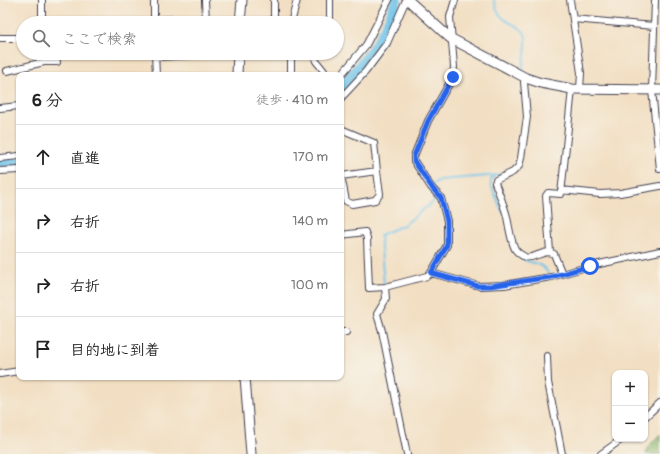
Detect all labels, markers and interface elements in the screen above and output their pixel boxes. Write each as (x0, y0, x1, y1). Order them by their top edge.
search box (16, 16, 344, 60)
icon: search (30, 27, 52, 49)
text: ここで検索 (62, 30, 137, 49)
route end (444, 68, 462, 86)
text: 6 分 (32, 90, 63, 111)
text: 徒歩 · 410 m (256, 92, 328, 108)
icon: ahead (32, 146, 54, 168)
text: 直進 (70, 149, 100, 168)
text: 170 m (293, 149, 328, 165)
icon: right (32, 210, 54, 232)
text: 右折 (70, 213, 100, 232)
text: 140 m (292, 213, 328, 229)
route start (581, 257, 599, 275)
icon: right (32, 274, 54, 296)
text: 右折 (70, 277, 100, 296)
text: 100 m (291, 277, 328, 293)
icon: arrive (32, 338, 54, 360)
text: 目的地に到着 (70, 341, 160, 360)
map controls (612, 370, 648, 442)
button: + (612, 370, 648, 406)
button: − (612, 406, 648, 442)

